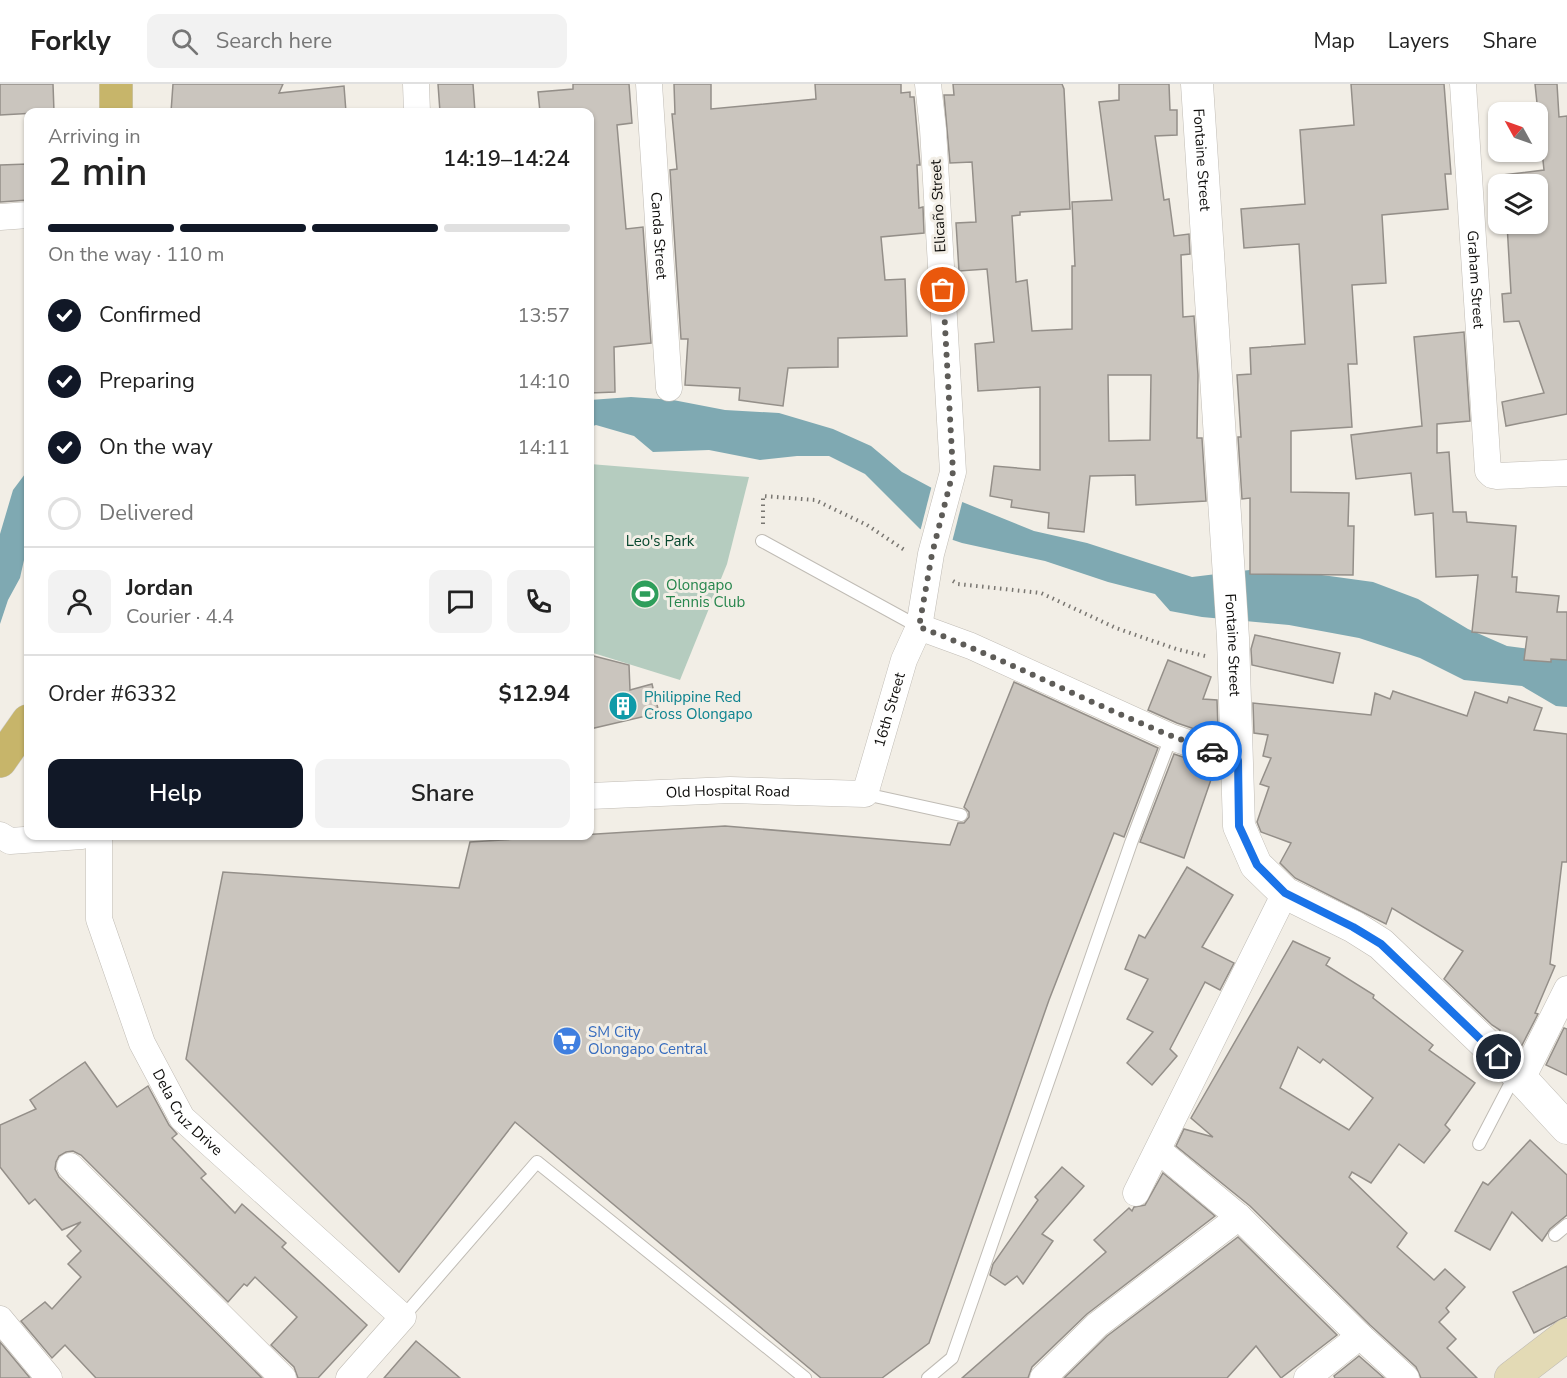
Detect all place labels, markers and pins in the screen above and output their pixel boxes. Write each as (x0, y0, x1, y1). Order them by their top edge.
pin (917, 264, 968, 315)
place label: Olongapo Tennis Club (666, 575, 745, 612)
sports icon: Olongapo Tennis Club (629, 578, 661, 610)
place label: Philippine Red Cross Olongapo (644, 687, 753, 724)
building icon: Philippine Red Cross Olongapo (607, 690, 639, 722)
place label: SM City Olongapo Central (588, 1022, 708, 1059)
supermarket icon: SM City Olongapo Central (551, 1025, 583, 1057)
pin (1473, 1031, 1524, 1082)

